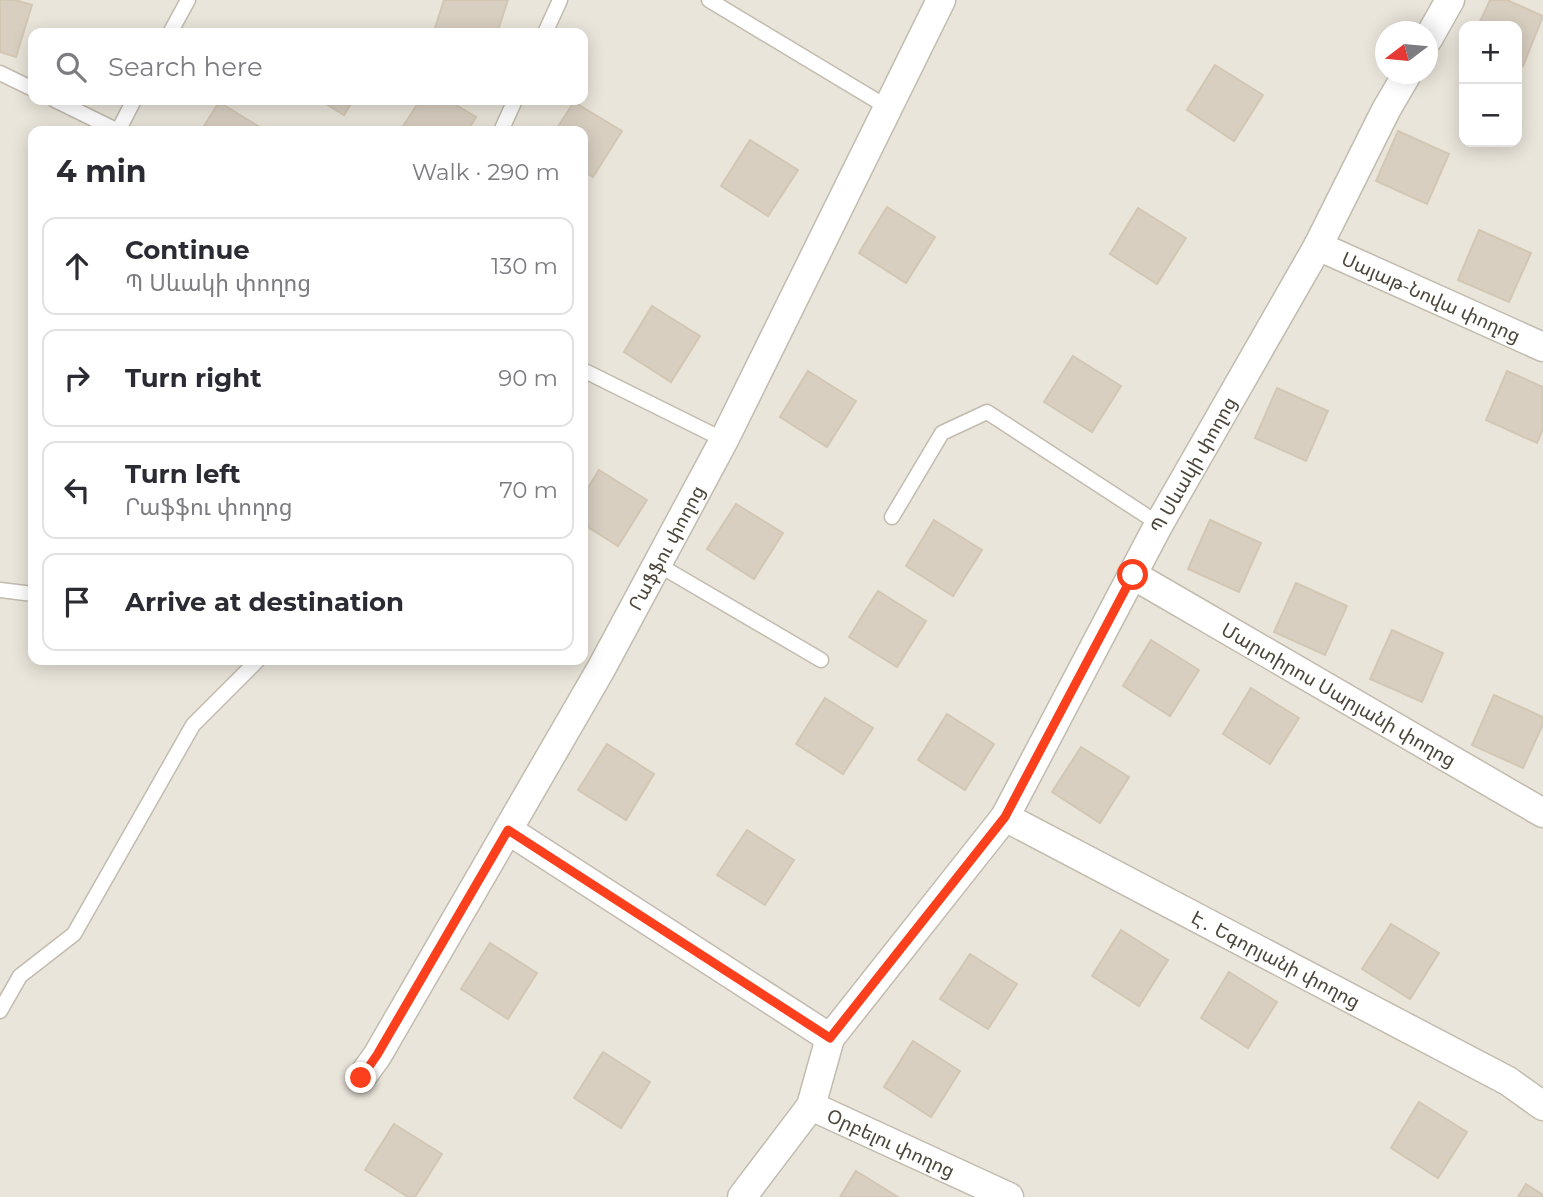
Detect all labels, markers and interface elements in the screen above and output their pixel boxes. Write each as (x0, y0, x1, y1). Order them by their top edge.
north arrow (1375, 21, 1438, 84)
map controls (1459, 21, 1522, 147)
button: + (1459, 21, 1522, 84)
search box (28, 28, 588, 105)
icon: search (52, 48, 90, 86)
text: Search here (108, 51, 263, 83)
button: − (1459, 84, 1522, 147)
text: 4 min (56, 153, 146, 190)
text: Walk · 290 m (412, 158, 560, 186)
text: Continue (125, 234, 250, 266)
icon: ahead (58, 247, 96, 285)
street label: Սայաթ-Նովա փողոց (1338, 247, 1524, 347)
text: 130 m (491, 252, 558, 280)
text: Պ Սևակի փողոց (125, 269, 311, 297)
icon: right (58, 359, 96, 397)
text: Turn right (125, 362, 261, 394)
text: 90 m (498, 364, 558, 392)
street label: Պ Սևակի փողոց (1145, 393, 1241, 537)
text: Turn left (125, 458, 241, 490)
icon: left (58, 471, 96, 509)
text: 70 m (499, 476, 558, 504)
street label: Րաֆֆու փողոց (624, 482, 709, 614)
text: Րաֆֆու փողոց (125, 493, 293, 521)
route start (1117, 559, 1148, 590)
icon: arrive (58, 583, 96, 621)
text: Arrive at destination (125, 586, 404, 618)
street label: Մարտիրոս Սարյանի փողոց (1217, 618, 1460, 772)
street label: Է․ Եգորյանի փողոց (1187, 906, 1364, 1013)
route end (345, 1062, 376, 1093)
street label: Օրբելու փողոց (823, 1104, 958, 1183)

